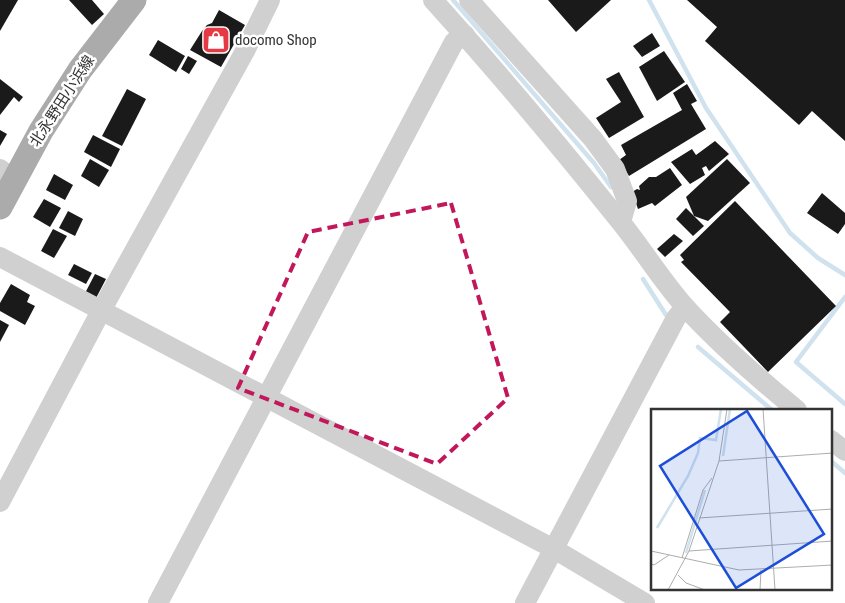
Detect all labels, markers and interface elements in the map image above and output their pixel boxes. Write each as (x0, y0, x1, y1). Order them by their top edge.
shop icon: docomo Shop (201, 25, 231, 55)
place label: docomo Shop (235, 31, 317, 49)
street label: 北永野田小浜線 (26, 52, 98, 150)
inset map (651, 409, 832, 590)

